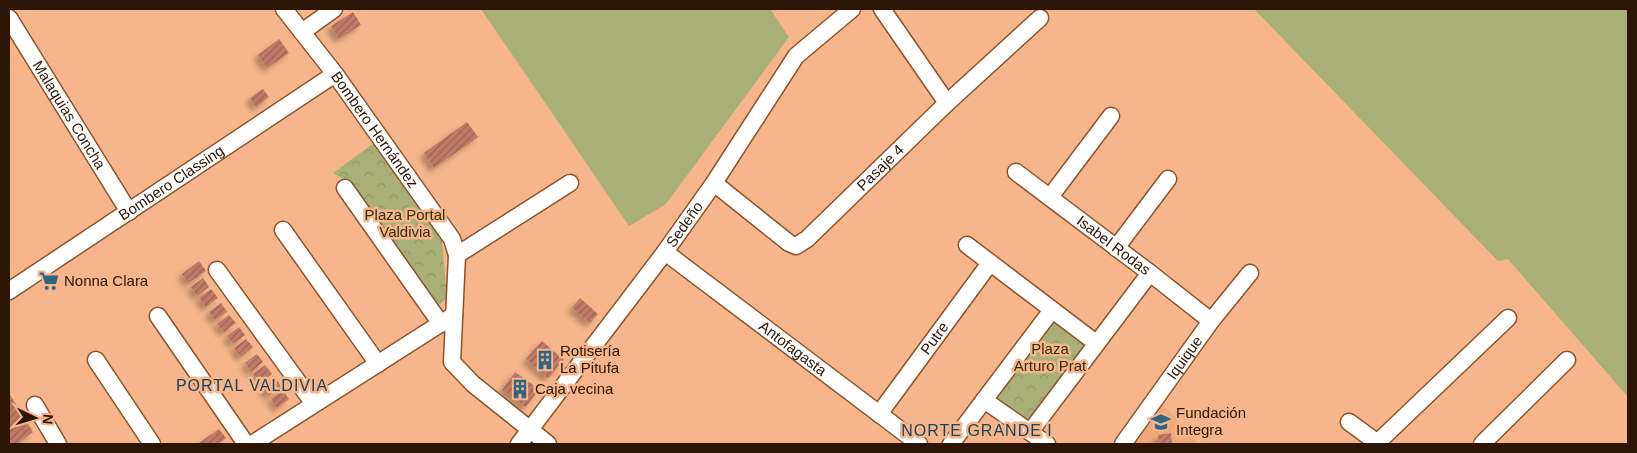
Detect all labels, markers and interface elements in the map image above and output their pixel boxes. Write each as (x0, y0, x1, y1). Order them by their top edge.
street label: Malaquias Concha (29, 57, 110, 173)
street label: Bombero Hernández (328, 68, 422, 191)
street label: Bombero Classing (115, 141, 227, 224)
street label: Pasaje 4 (853, 141, 907, 194)
street label: Sedeño (662, 198, 706, 250)
park label: Plaza Portal Valdivia (365, 206, 445, 240)
street label: Isabel Rodas (1074, 212, 1154, 278)
supermarket icon: Nonna Clara (38, 270, 60, 292)
place label: Nonna Clara (64, 272, 149, 289)
street label: Antofagasta (756, 317, 831, 379)
street label: Putre (917, 318, 952, 357)
street label: Iquique (1163, 333, 1206, 382)
park label: Plaza Arturo Prat (1014, 340, 1087, 374)
place label: Rotisería La Pitufa (560, 342, 621, 376)
building icon: Rotisería La Pitufa (534, 349, 556, 371)
district label: PORTAL VALDIVIA (176, 377, 328, 394)
building icon: Caja vecina (509, 378, 531, 400)
place label: Caja vecina (535, 380, 614, 397)
north arrow (10, 393, 60, 443)
place label: Fundación Integra (1176, 404, 1246, 438)
school or university icon: Fundación Integra (1150, 411, 1172, 433)
text: N (40, 413, 56, 425)
district label: NORTE GRANDE I (901, 422, 1053, 439)

